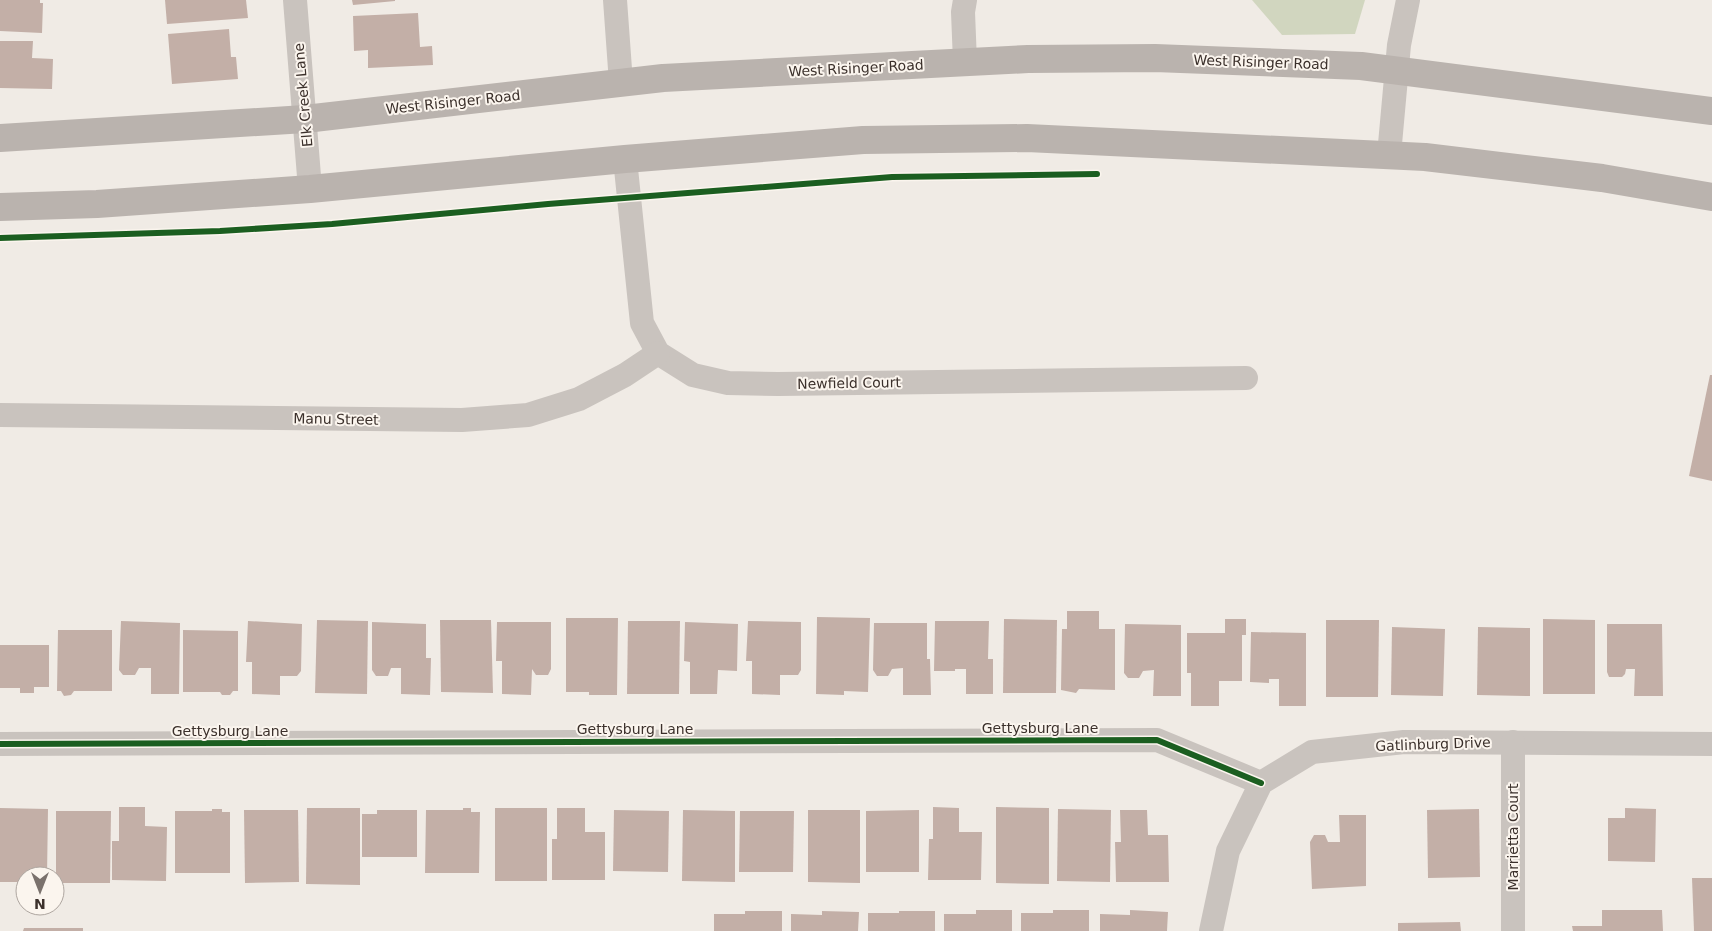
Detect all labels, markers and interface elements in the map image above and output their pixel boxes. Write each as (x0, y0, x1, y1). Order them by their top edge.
street label: Elk Creek Lane (290, 42, 316, 148)
street label: West Risinger Road (1193, 52, 1329, 72)
street label: West Risinger Road (788, 56, 924, 80)
street label: West Risinger Road (385, 87, 521, 117)
street label: Newfield Court (797, 374, 901, 392)
street label: Manu Street (293, 410, 379, 428)
street label: Gettysburg Lane (982, 720, 1098, 736)
street label: Gettysburg Lane (577, 721, 693, 737)
street label: Gettysburg Lane (172, 723, 288, 739)
street label: Gatlinburg Drive (1375, 734, 1491, 754)
street label: Marrietta Court (1505, 783, 1521, 890)
north arrow (15, 866, 65, 916)
text: N (34, 896, 46, 912)

